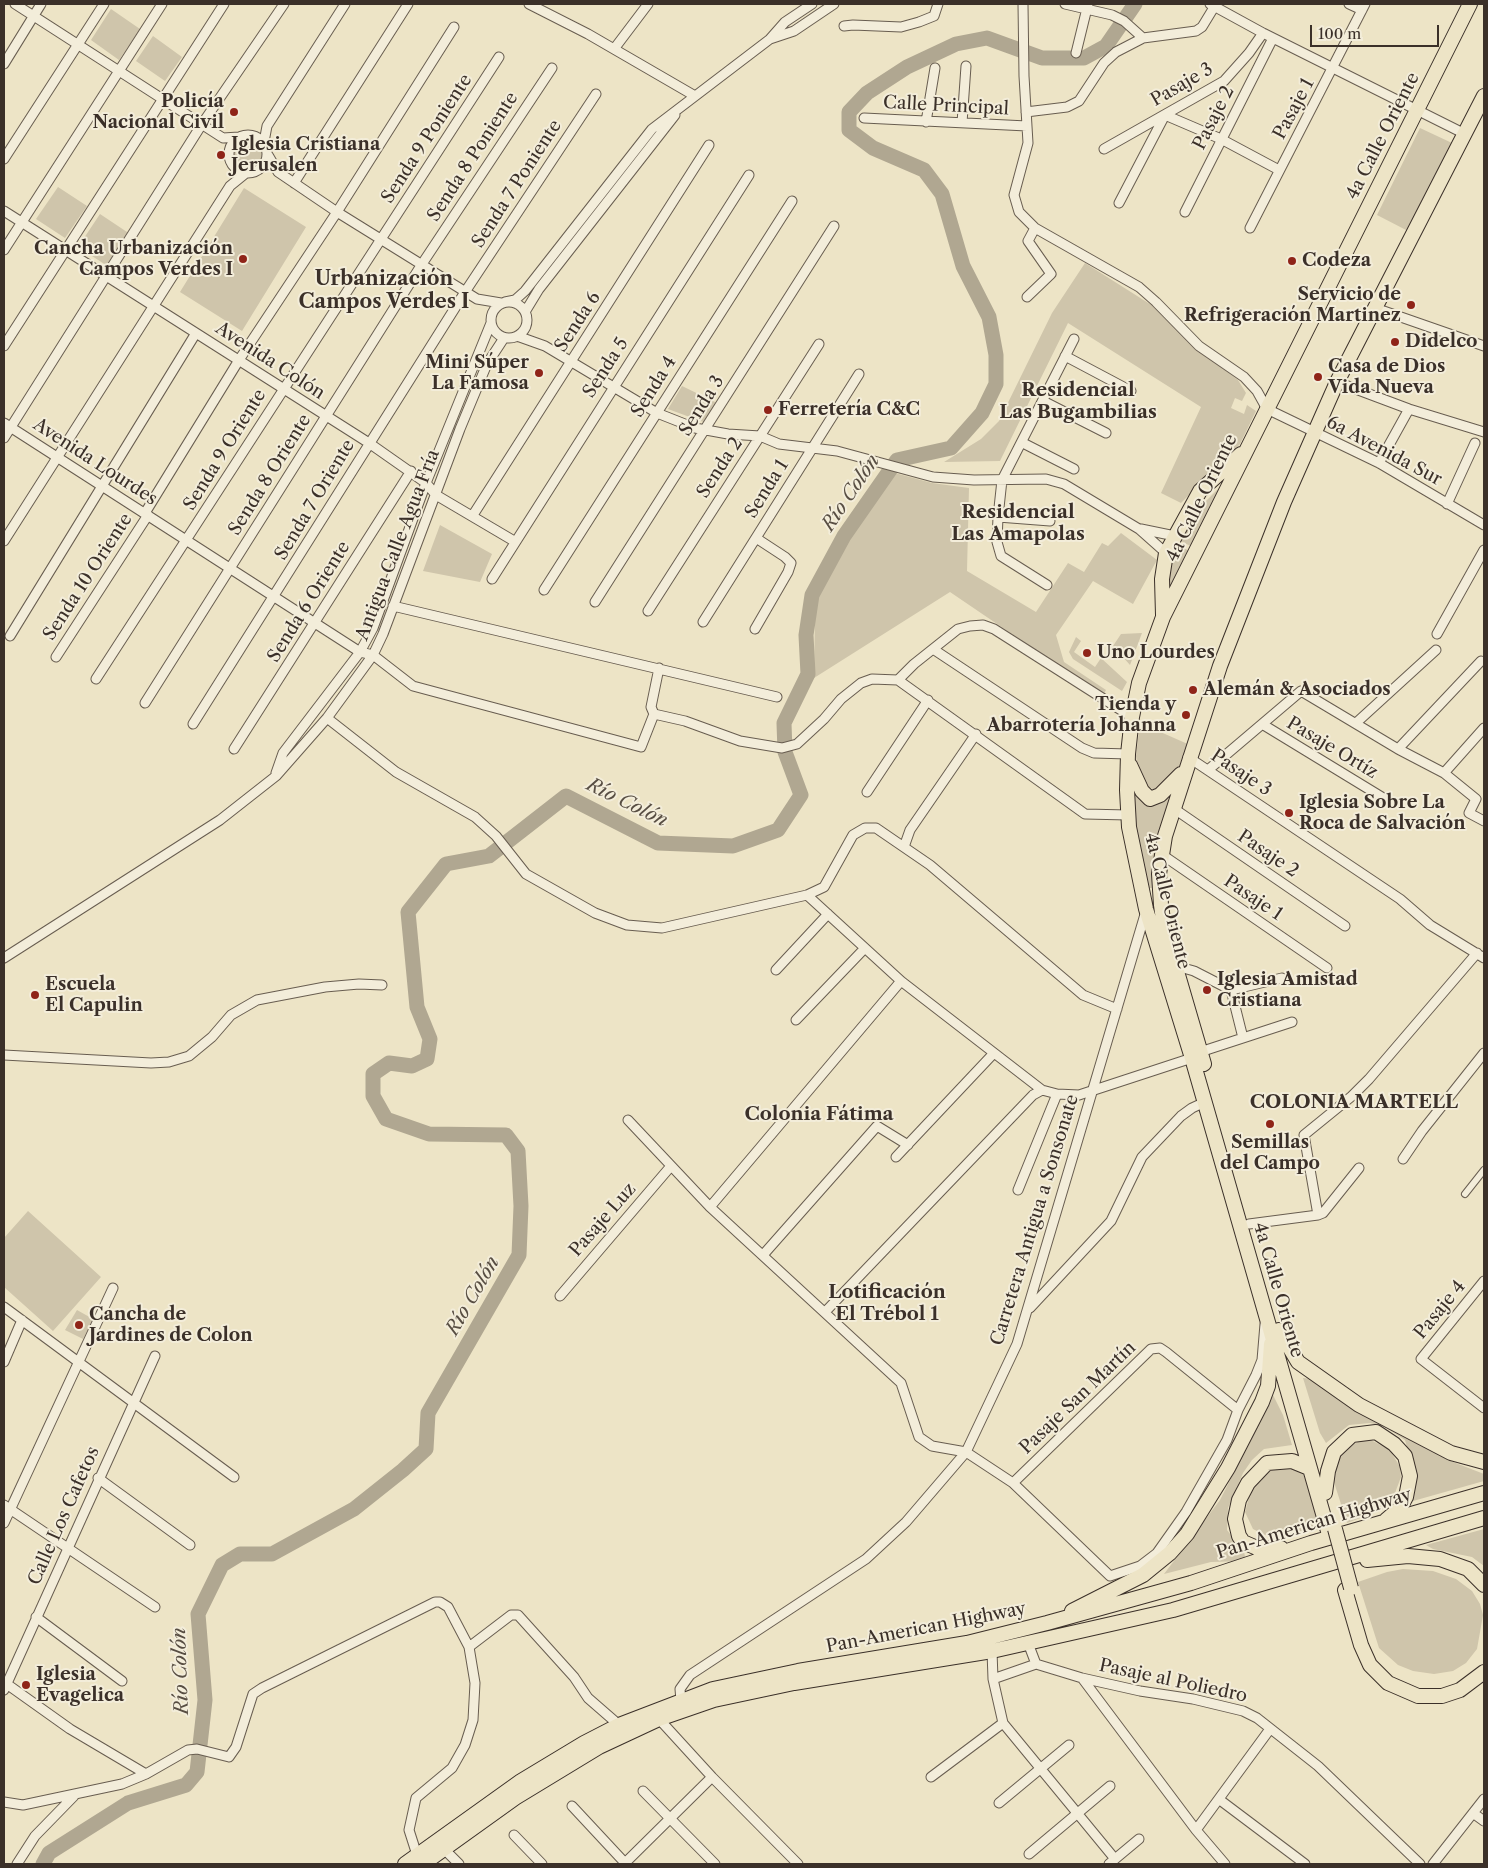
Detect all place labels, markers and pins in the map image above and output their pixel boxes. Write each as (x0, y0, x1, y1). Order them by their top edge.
place label: Policía Nacional Civil (92, 91, 224, 134)
marker: Policía Nacional Civil (228, 106, 240, 118)
place label: Iglesia Cristiana Jerusalen (231, 134, 380, 176)
marker: Iglesia Cristiana Jerusalen (215, 149, 227, 161)
place label: Cancha Urbanización Campos Verdes I (34, 238, 233, 280)
place label: Codeza (1302, 250, 1371, 272)
marker: Cancha Urbanización Campos Verdes I (237, 253, 249, 265)
marker: Codeza (1286, 255, 1298, 267)
place label: Servicio de Refrigeración Martinez (1184, 284, 1401, 326)
marker: Servicio de Refrigeración Martinez (1405, 299, 1417, 311)
place label: Didelco (1405, 331, 1478, 353)
marker: Didelco (1389, 336, 1401, 348)
place label: Mini Súper La Famosa (425, 352, 529, 394)
place label: Casa de Dios Vida Nueva (1328, 356, 1445, 398)
marker: Mini Súper La Famosa (533, 367, 545, 379)
marker: Casa de Dios Vida Nueva (1312, 371, 1324, 383)
place label: Ferretería C&C (778, 399, 920, 421)
marker: Ferretería C&C (762, 404, 774, 416)
place label: Uno Lourdes (1097, 642, 1215, 664)
marker: Uno Lourdes (1081, 647, 1093, 659)
place label: Alemán & Asociados (1203, 679, 1391, 701)
marker: Alemán & Asociados (1187, 684, 1199, 696)
place label: Tienda y Abarrotería Johanna (987, 694, 1176, 736)
marker: Tienda y Abarrotería Johanna (1180, 709, 1192, 721)
place label: Iglesia Sobre La Roca de Salvación (1299, 792, 1466, 834)
marker: Iglesia Sobre La Roca de Salvación (1283, 807, 1295, 819)
place label: Iglesia Amistad Cristiana (1217, 969, 1358, 1012)
place label: Escuela El Capulin (45, 974, 143, 1016)
marker: Iglesia Amistad Cristiana (1201, 984, 1213, 996)
marker: Escuela El Capulin (29, 989, 41, 1001)
marker: Semillas del Campo (1264, 1118, 1276, 1130)
place label: Semillas del Campo (1220, 1132, 1320, 1174)
place label: Cancha de Jardines de Colon (89, 1304, 253, 1346)
marker: Cancha de Jardines de Colon (73, 1319, 85, 1331)
place label: Iglesia Evagelica (36, 1664, 124, 1706)
marker: Iglesia Evagelica (20, 1679, 32, 1691)

